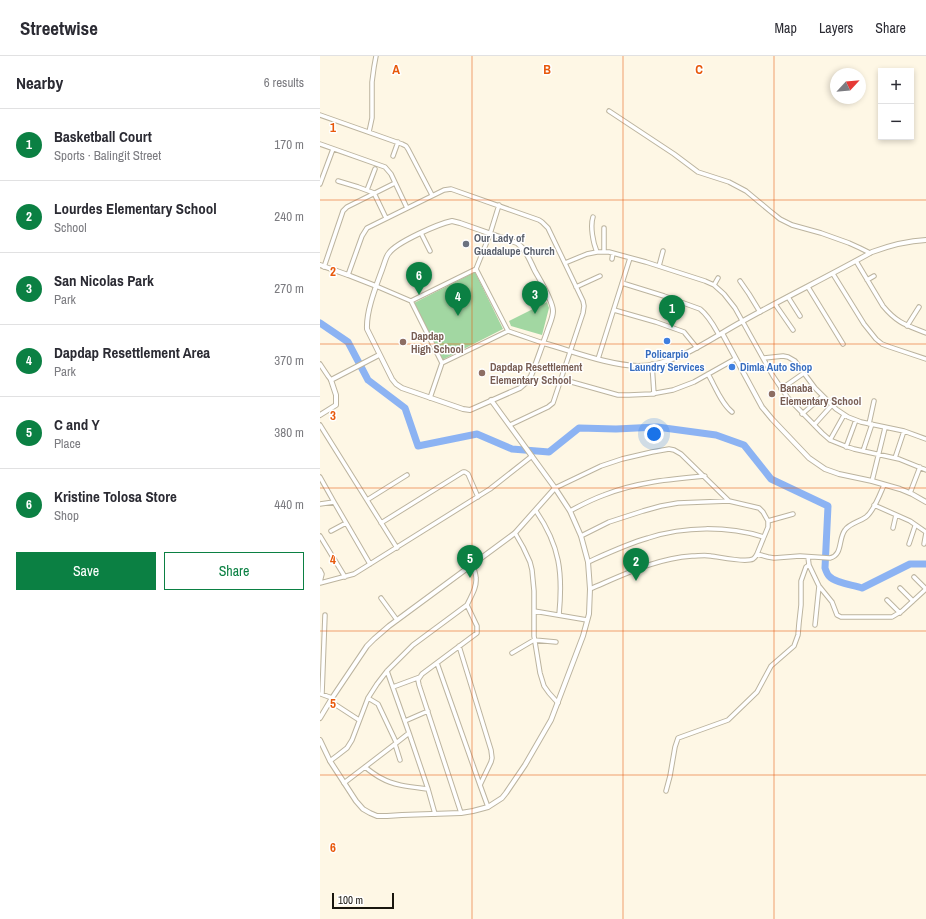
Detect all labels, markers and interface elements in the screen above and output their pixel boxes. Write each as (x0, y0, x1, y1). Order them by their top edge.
text: Streetwise (20, 15, 98, 41)
text: Map (775, 19, 797, 37)
text: Layers (819, 19, 853, 37)
text: Share (875, 19, 906, 37)
text: A (392, 61, 400, 78)
text: B (543, 61, 551, 78)
text: C (695, 61, 703, 78)
north arrow (830, 68, 866, 104)
map controls (878, 68, 914, 140)
button: + (878, 68, 914, 104)
text: Nearby (16, 71, 63, 94)
text: 6 results (264, 74, 304, 91)
button: − (878, 104, 914, 140)
text: 1 (330, 119, 336, 136)
text: Basketball Court (54, 126, 152, 147)
text: 1 (26, 136, 32, 153)
text: 170 m (274, 136, 304, 153)
text: Sports · Balingit Street (54, 147, 161, 164)
text: Lourdes Elementary School (54, 198, 217, 219)
text: 2 (26, 208, 32, 225)
text: 240 m (274, 208, 304, 225)
text: School (54, 219, 87, 236)
place label: Our Lady of Guadalupe Church (474, 231, 555, 258)
marker: Our Lady of Guadalupe Church (461, 239, 471, 249)
pin: 6 (406, 262, 432, 295)
text: 2 (330, 263, 336, 280)
text: San Nicolas Park (54, 270, 154, 291)
text: 3 (26, 280, 32, 297)
text: 270 m (274, 280, 304, 297)
pin: 3 (522, 281, 548, 314)
pin: 4 (445, 283, 471, 316)
text: Park (54, 291, 76, 308)
pin: 1 (659, 295, 685, 328)
place label: Dapdap High School (411, 329, 464, 356)
marker: Policarpio Laundry Services (662, 336, 672, 346)
marker: Dapdap High School (398, 337, 408, 347)
text: Dapdap Resettlement Area (54, 342, 210, 363)
place label: Policarpio Laundry Services (629, 347, 705, 374)
text: 4 (26, 352, 32, 369)
text: 370 m (274, 352, 304, 369)
place label: Dapdap Resettlement Elementary School (490, 360, 582, 387)
place label: Dimla Auto Shop (740, 360, 813, 374)
marker: Dimla Auto Shop (727, 362, 737, 372)
text: Park (54, 363, 76, 380)
marker: Dapdap Resettlement Elementary School (477, 368, 487, 378)
place label: Banaba Elementary School (780, 381, 861, 408)
marker: Banaba Elementary School (767, 389, 777, 399)
text: 3 (330, 407, 336, 424)
text: C and Y (54, 414, 100, 435)
text: 5 (26, 424, 32, 441)
text: 380 m (274, 424, 304, 441)
your location (644, 424, 664, 444)
text: Place (54, 435, 81, 452)
text: Kristine Tolosa Store (54, 486, 177, 507)
text: 6 (26, 496, 32, 513)
text: 440 m (274, 496, 304, 513)
text: Shop (54, 507, 79, 524)
pin: 5 (457, 545, 483, 578)
pin: 2 (623, 548, 649, 581)
text: 4 (330, 551, 336, 568)
button: Save (16, 552, 156, 590)
button: Share (164, 552, 304, 590)
text: 5 (330, 695, 336, 712)
text: 6 (330, 839, 336, 856)
scale bar (332, 891, 394, 910)
text: 100 m (338, 893, 363, 907)

